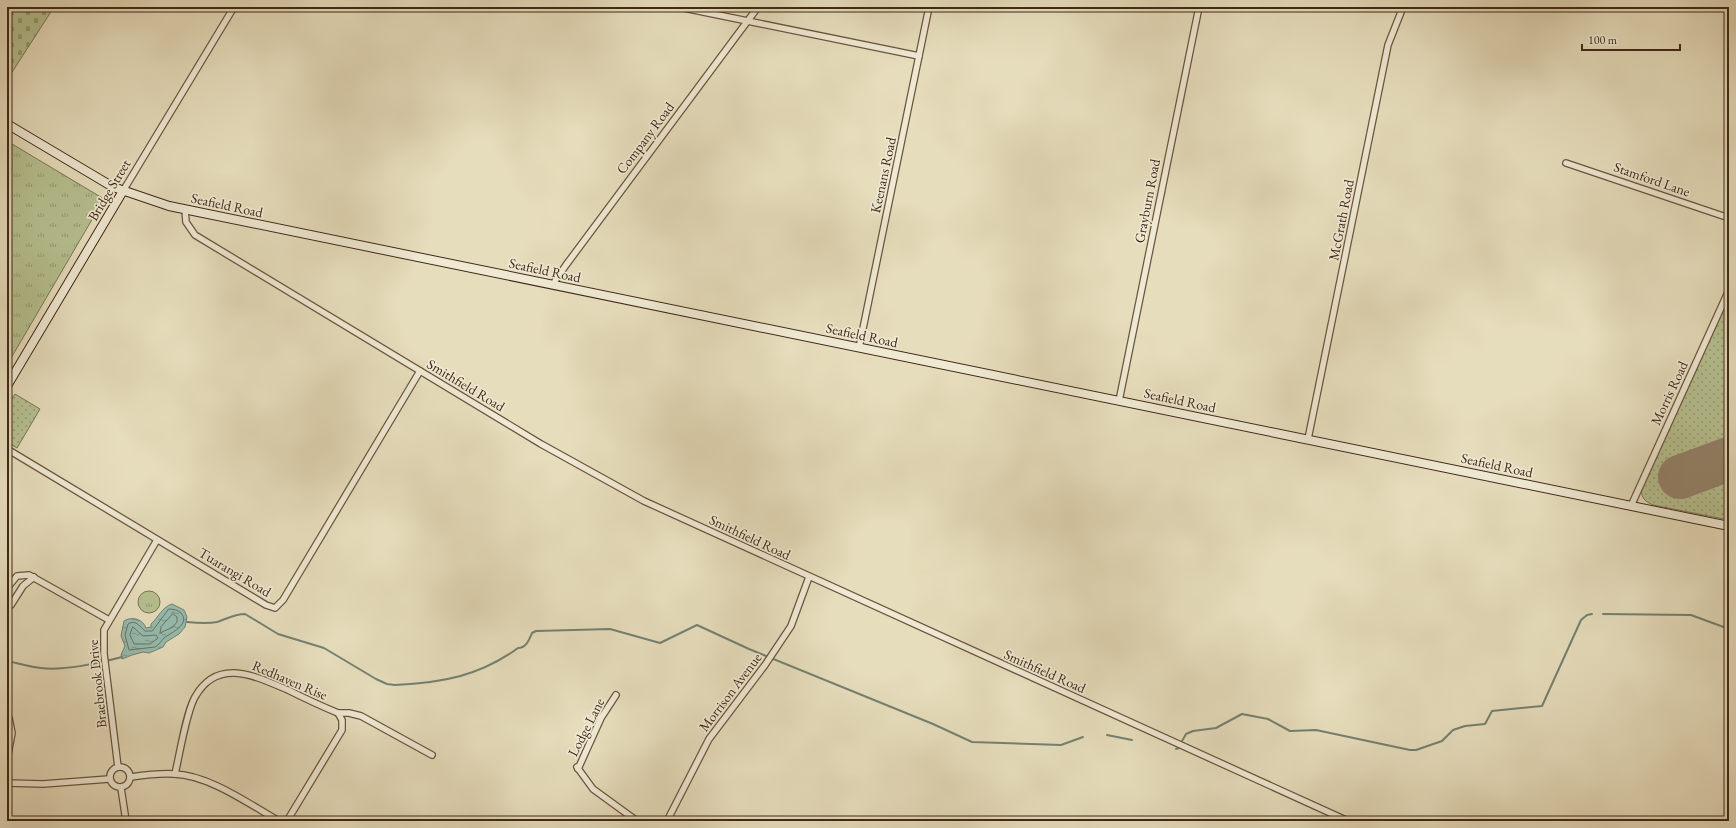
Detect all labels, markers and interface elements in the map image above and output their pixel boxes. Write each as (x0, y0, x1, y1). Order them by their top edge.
scale bar (1582, 26, 1680, 52)
text: 100 m (1588, 32, 1618, 48)
street label: Company Road (612, 98, 678, 178)
street label: Keenans Road (866, 134, 900, 215)
street label: Bridge Street (84, 155, 135, 224)
street label: Grayburn Road (1130, 157, 1164, 245)
street label: Stamford Lane (1611, 158, 1693, 201)
street label: McGrath Road (1324, 177, 1358, 262)
street label: Seafield Road (190, 189, 265, 222)
street label: Seafield Road (508, 254, 583, 287)
street label: Seafield Road (825, 319, 900, 352)
street label: Smithfield Road (424, 355, 509, 416)
street label: Morris Road (1646, 357, 1692, 428)
street label: Seafield Road (1143, 384, 1218, 417)
street label: Seafield Road (1460, 449, 1535, 482)
street label: Smithfield Road (706, 510, 794, 564)
street label: Tuarangi Road (195, 543, 275, 601)
street label: Braebrook Drive (83, 638, 111, 729)
street label: Smithfield Road (1001, 645, 1090, 697)
street label: Morrison Avenue (695, 649, 766, 735)
street label: Redhaven Rise (250, 656, 331, 704)
street label: Lodge Lane (564, 694, 609, 759)

